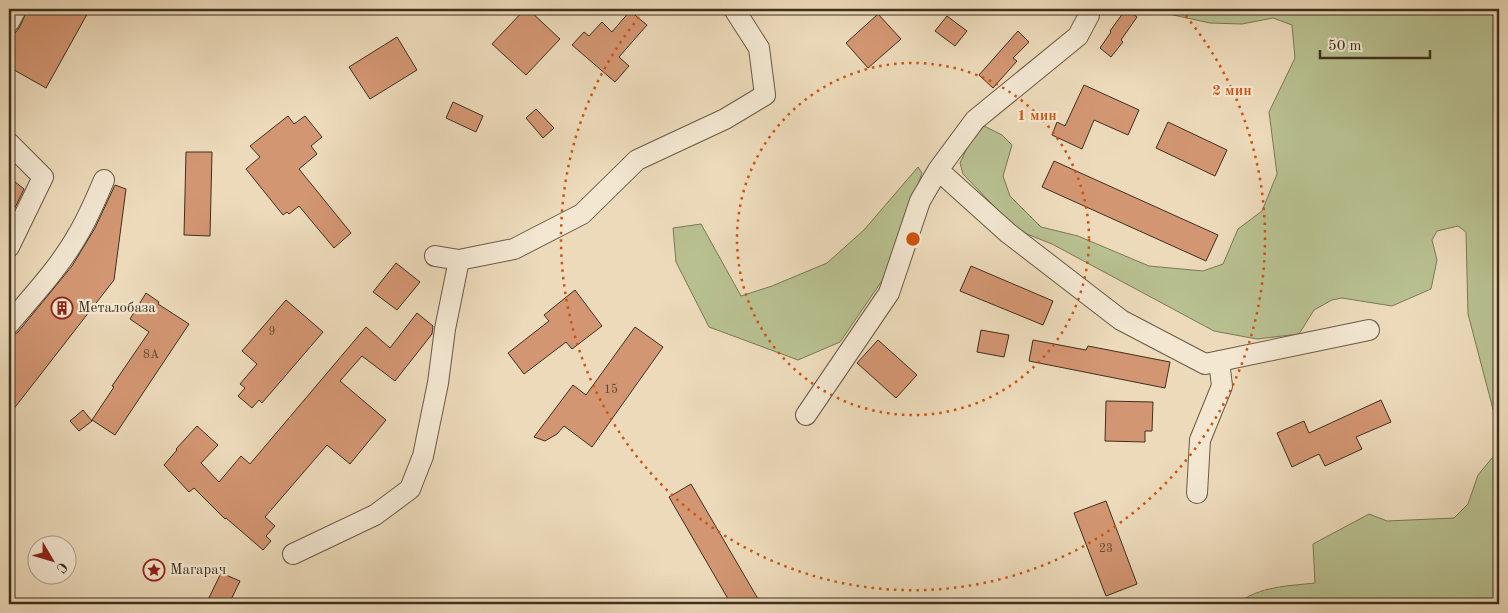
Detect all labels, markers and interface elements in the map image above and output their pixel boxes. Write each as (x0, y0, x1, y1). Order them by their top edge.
scale bar (1320, 28, 1430, 60)
text: 50 m (1328, 39, 1362, 54)
text: 2 мин (1212, 84, 1252, 99)
text: 1 мин (1017, 109, 1057, 124)
centre of rings (904, 230, 922, 248)
building icon: Металобаза (50, 296, 74, 320)
place label: Металобаза (78, 301, 156, 316)
house number: 9 (269, 326, 275, 338)
house number: 8А (143, 349, 159, 361)
house number: 15 (604, 383, 618, 396)
north arrow (28, 536, 78, 586)
house number: 23 (1099, 543, 1113, 555)
place icon: Магарач (142, 558, 166, 582)
text: С (53, 559, 70, 575)
place label: Магарач (170, 563, 226, 578)

